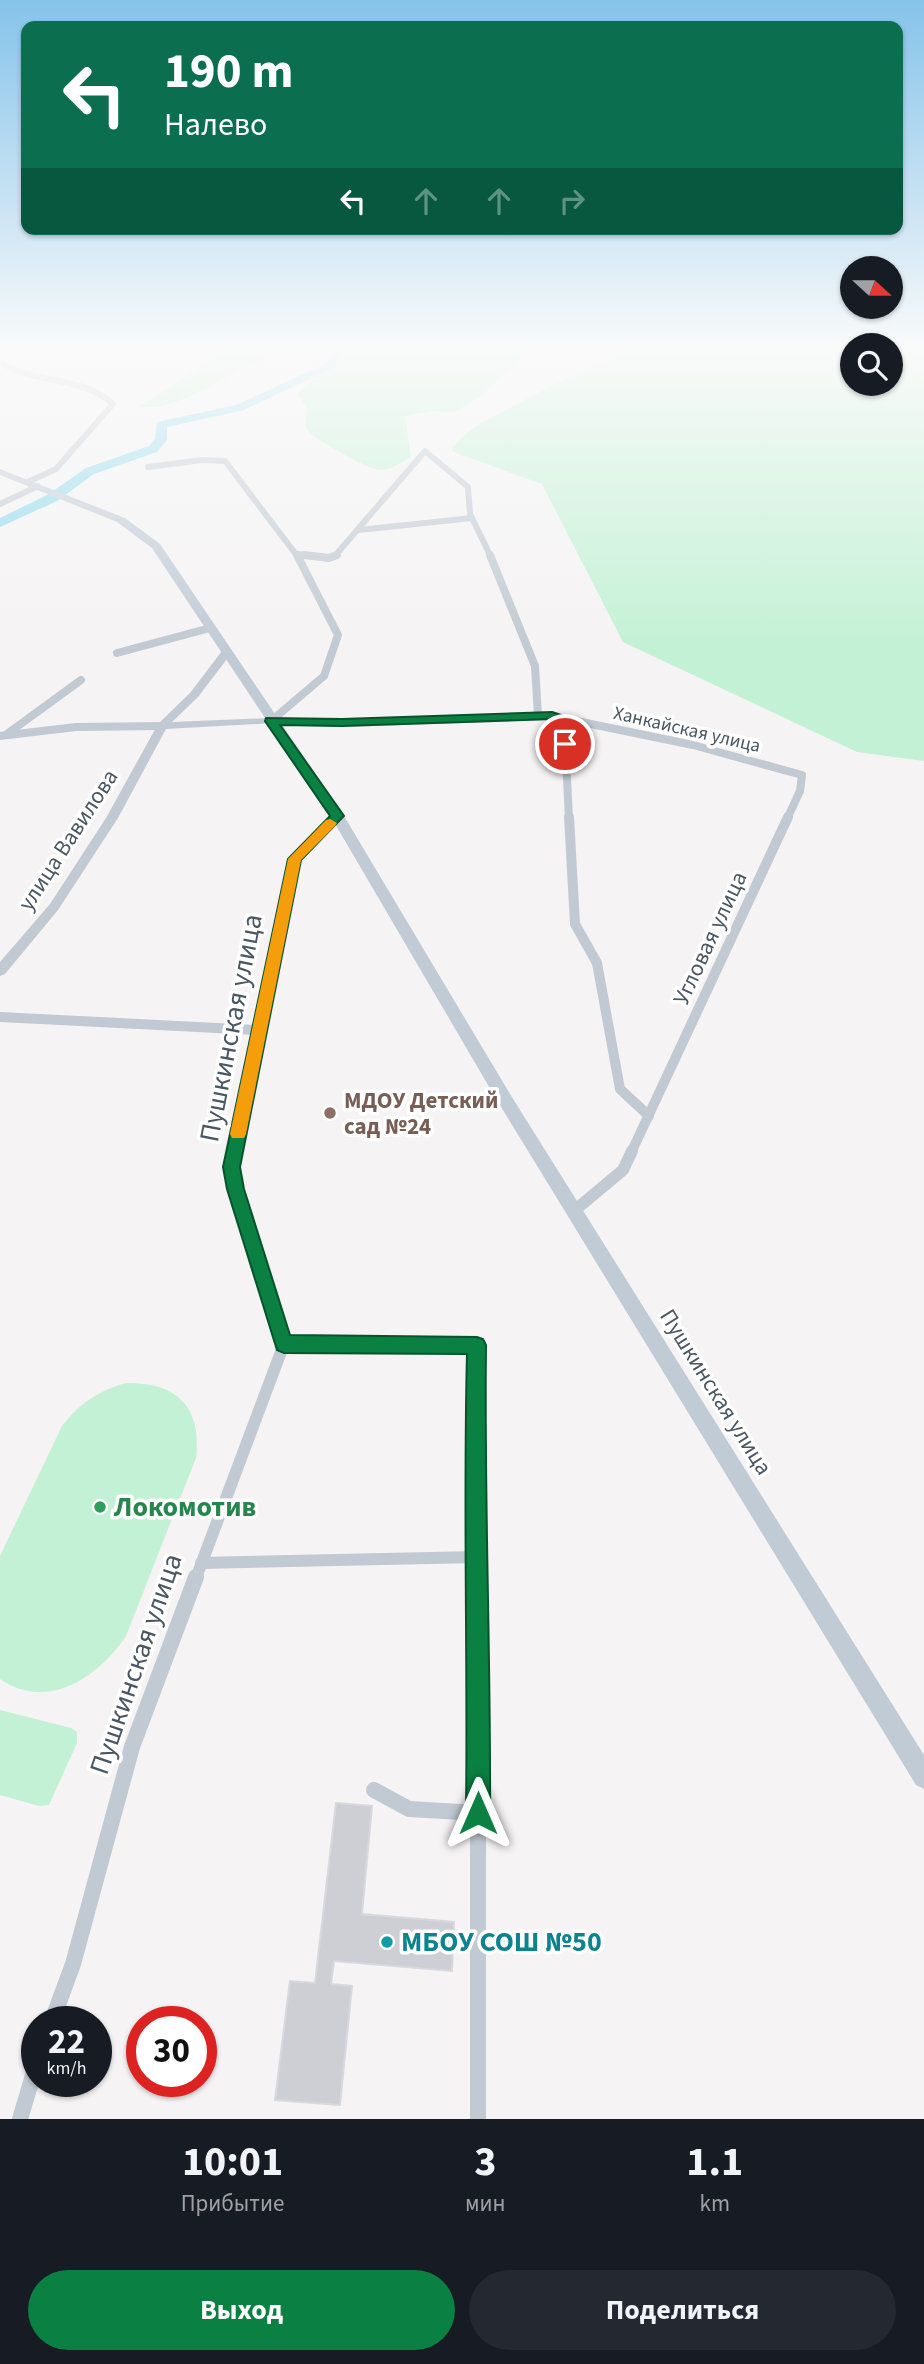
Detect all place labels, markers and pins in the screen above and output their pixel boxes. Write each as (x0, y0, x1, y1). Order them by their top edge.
pin (535, 714, 595, 774)
place label: МДОУ Детский сад №24 (344, 1084, 498, 1143)
marker: МДОУ Детский сад №24 (322, 1105, 338, 1121)
place label: Локомотив (113, 1487, 256, 1527)
marker: Локомотив (92, 1499, 108, 1515)
place label: МБОУ СОШ №50 (401, 1922, 602, 1962)
marker: МБОУ СОШ №50 (379, 1934, 395, 1950)

